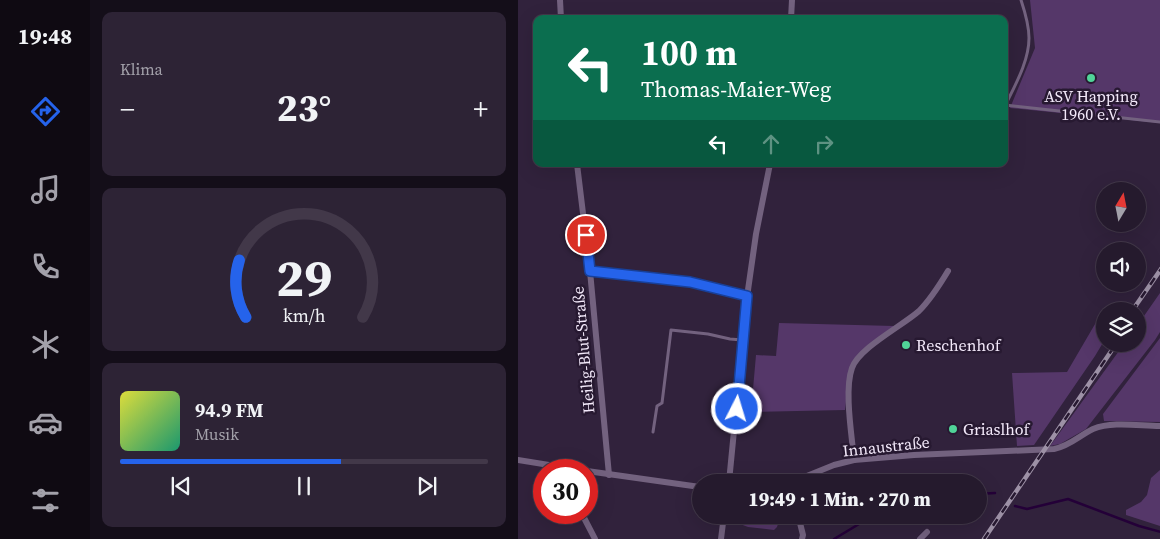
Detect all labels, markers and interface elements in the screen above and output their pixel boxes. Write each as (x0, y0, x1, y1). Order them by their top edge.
text: 19:48 (18, 21, 72, 51)
text: 100 m (641, 29, 737, 77)
icon: left (558, 35, 623, 100)
text: Klima (120, 58, 163, 80)
marker: ASV Happing 1960 e.V. (1085, 72, 1097, 84)
text: Thomas-Maier-Weg (641, 74, 831, 104)
text: 23° (277, 82, 331, 134)
place label: ASV Happing 1960 e.V. (1044, 85, 1138, 125)
text: − (120, 90, 135, 128)
text: + (473, 90, 488, 128)
icon: directions (28, 94, 63, 129)
icon: left (704, 130, 732, 158)
icon: ahead (757, 130, 785, 158)
icon: right (810, 130, 838, 158)
icon: music (28, 172, 63, 207)
north arrow (1096, 182, 1146, 232)
map controls (1096, 182, 1146, 352)
pin (565, 214, 607, 256)
icon: arrive (572, 221, 600, 249)
text: 29 (276, 242, 332, 313)
button: sound (1096, 242, 1146, 292)
icon: phone (28, 249, 63, 284)
street label: Heilig-Blut-Straße (566, 285, 600, 415)
button: layers (1096, 302, 1146, 352)
text: km/h (283, 303, 326, 328)
icon: climate (28, 327, 63, 362)
place label: Reschenhof (916, 334, 1002, 356)
marker: Reschenhof (900, 339, 912, 351)
position arrow (710, 382, 762, 434)
text: 94.9 FM (195, 397, 264, 423)
icon: car (28, 405, 63, 440)
place label: Griaslhof (963, 418, 1031, 440)
text: Musik (195, 423, 239, 445)
marker: Griaslhof (947, 423, 959, 435)
street label: Innaustraße (841, 430, 931, 462)
speed limit sign: 30 (533, 459, 598, 524)
icon: previous (167, 472, 195, 500)
icon: pause (290, 472, 318, 500)
icon: next (413, 472, 441, 500)
icon: filters (28, 483, 63, 518)
text: 19:49 · 1 Min. · 270 m (748, 486, 931, 512)

